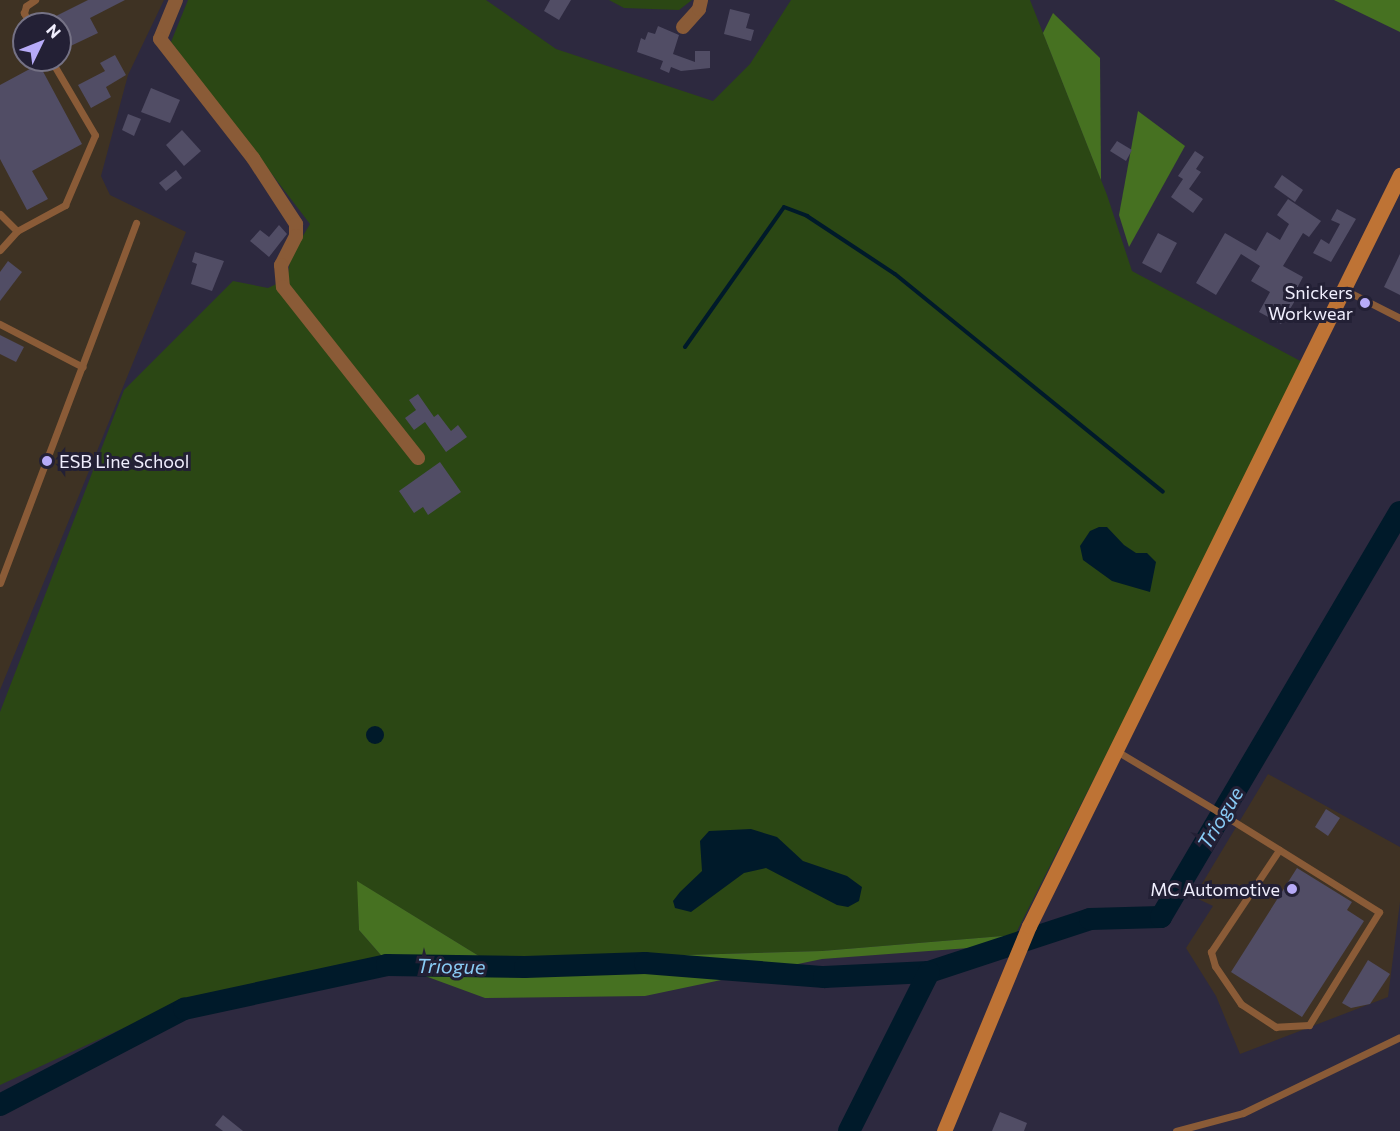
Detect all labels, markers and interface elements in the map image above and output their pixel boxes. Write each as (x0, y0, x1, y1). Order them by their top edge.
north arrow (12, 12, 72, 72)
text: N (43, 20, 65, 42)
place label: Snickers Workwear (1268, 282, 1353, 324)
marker: Snickers Workwear (1358, 296, 1372, 310)
place label: ESB Line School (59, 450, 189, 472)
marker: ESB Line School (40, 454, 54, 468)
water label: Triogue (1192, 782, 1248, 854)
place label: MC Automotive (1150, 878, 1280, 900)
marker: MC Automotive (1285, 882, 1299, 896)
water label: Triogue (416, 953, 486, 979)

